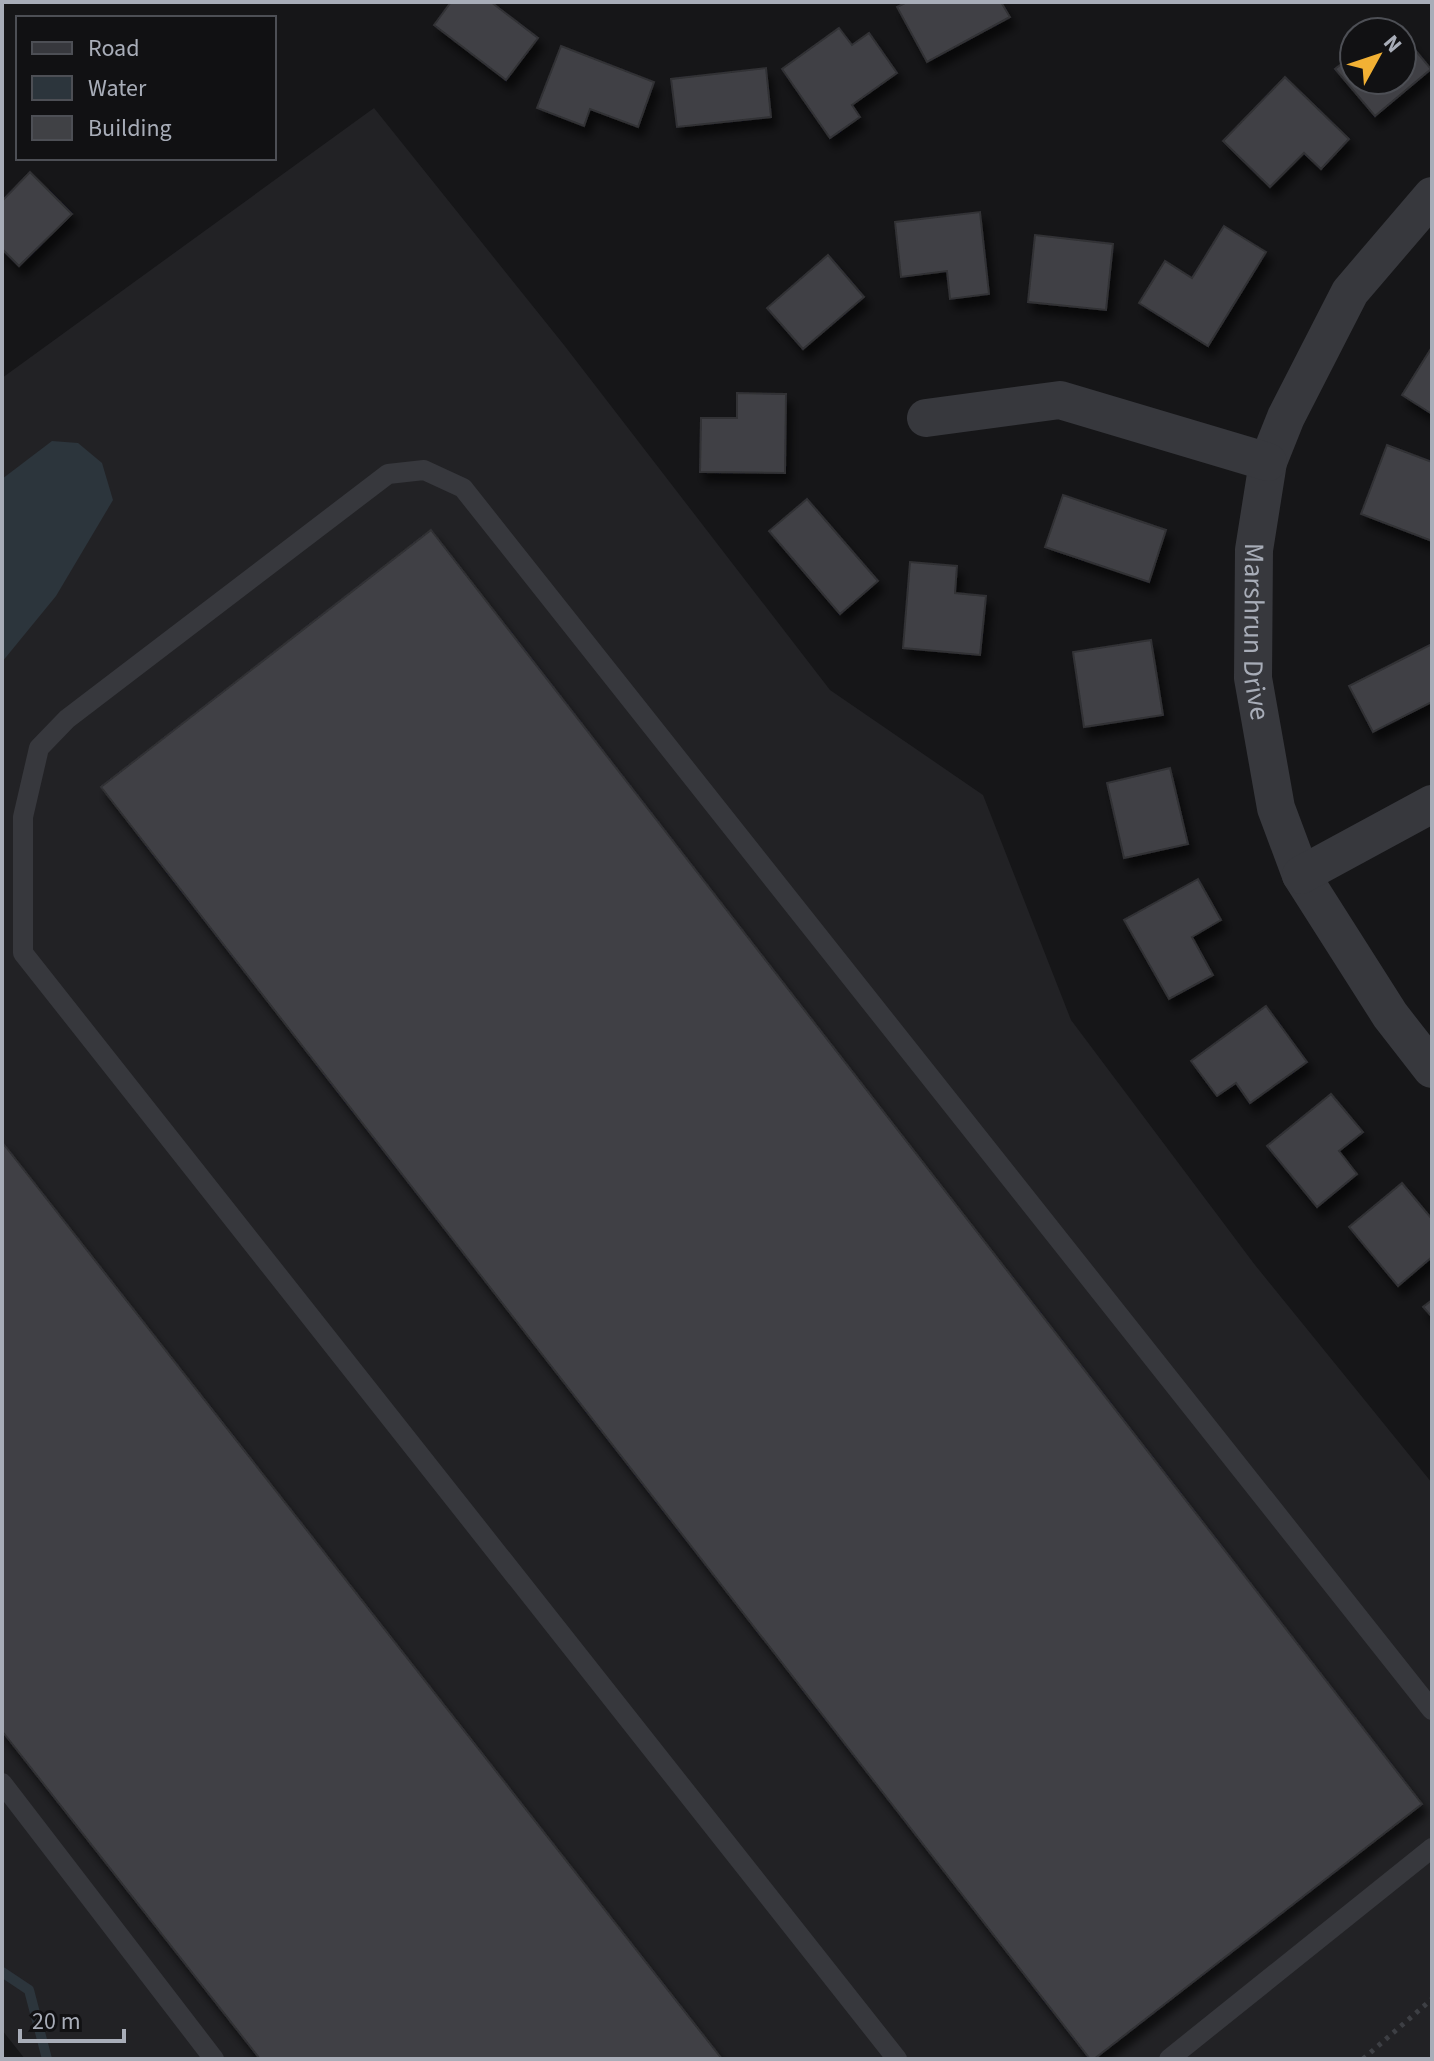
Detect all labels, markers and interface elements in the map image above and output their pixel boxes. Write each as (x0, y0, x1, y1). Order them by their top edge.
legend (16, 16, 276, 160)
north arrow (1338, 16, 1418, 96)
text: N (1376, 28, 1410, 60)
text: Road (88, 31, 140, 66)
text: Water (88, 71, 147, 106)
text: Building (88, 111, 172, 146)
street label: Marshrun Drive (1233, 543, 1280, 723)
scale bar (20, 1993, 124, 2043)
text: 20 m (32, 2004, 81, 2039)

